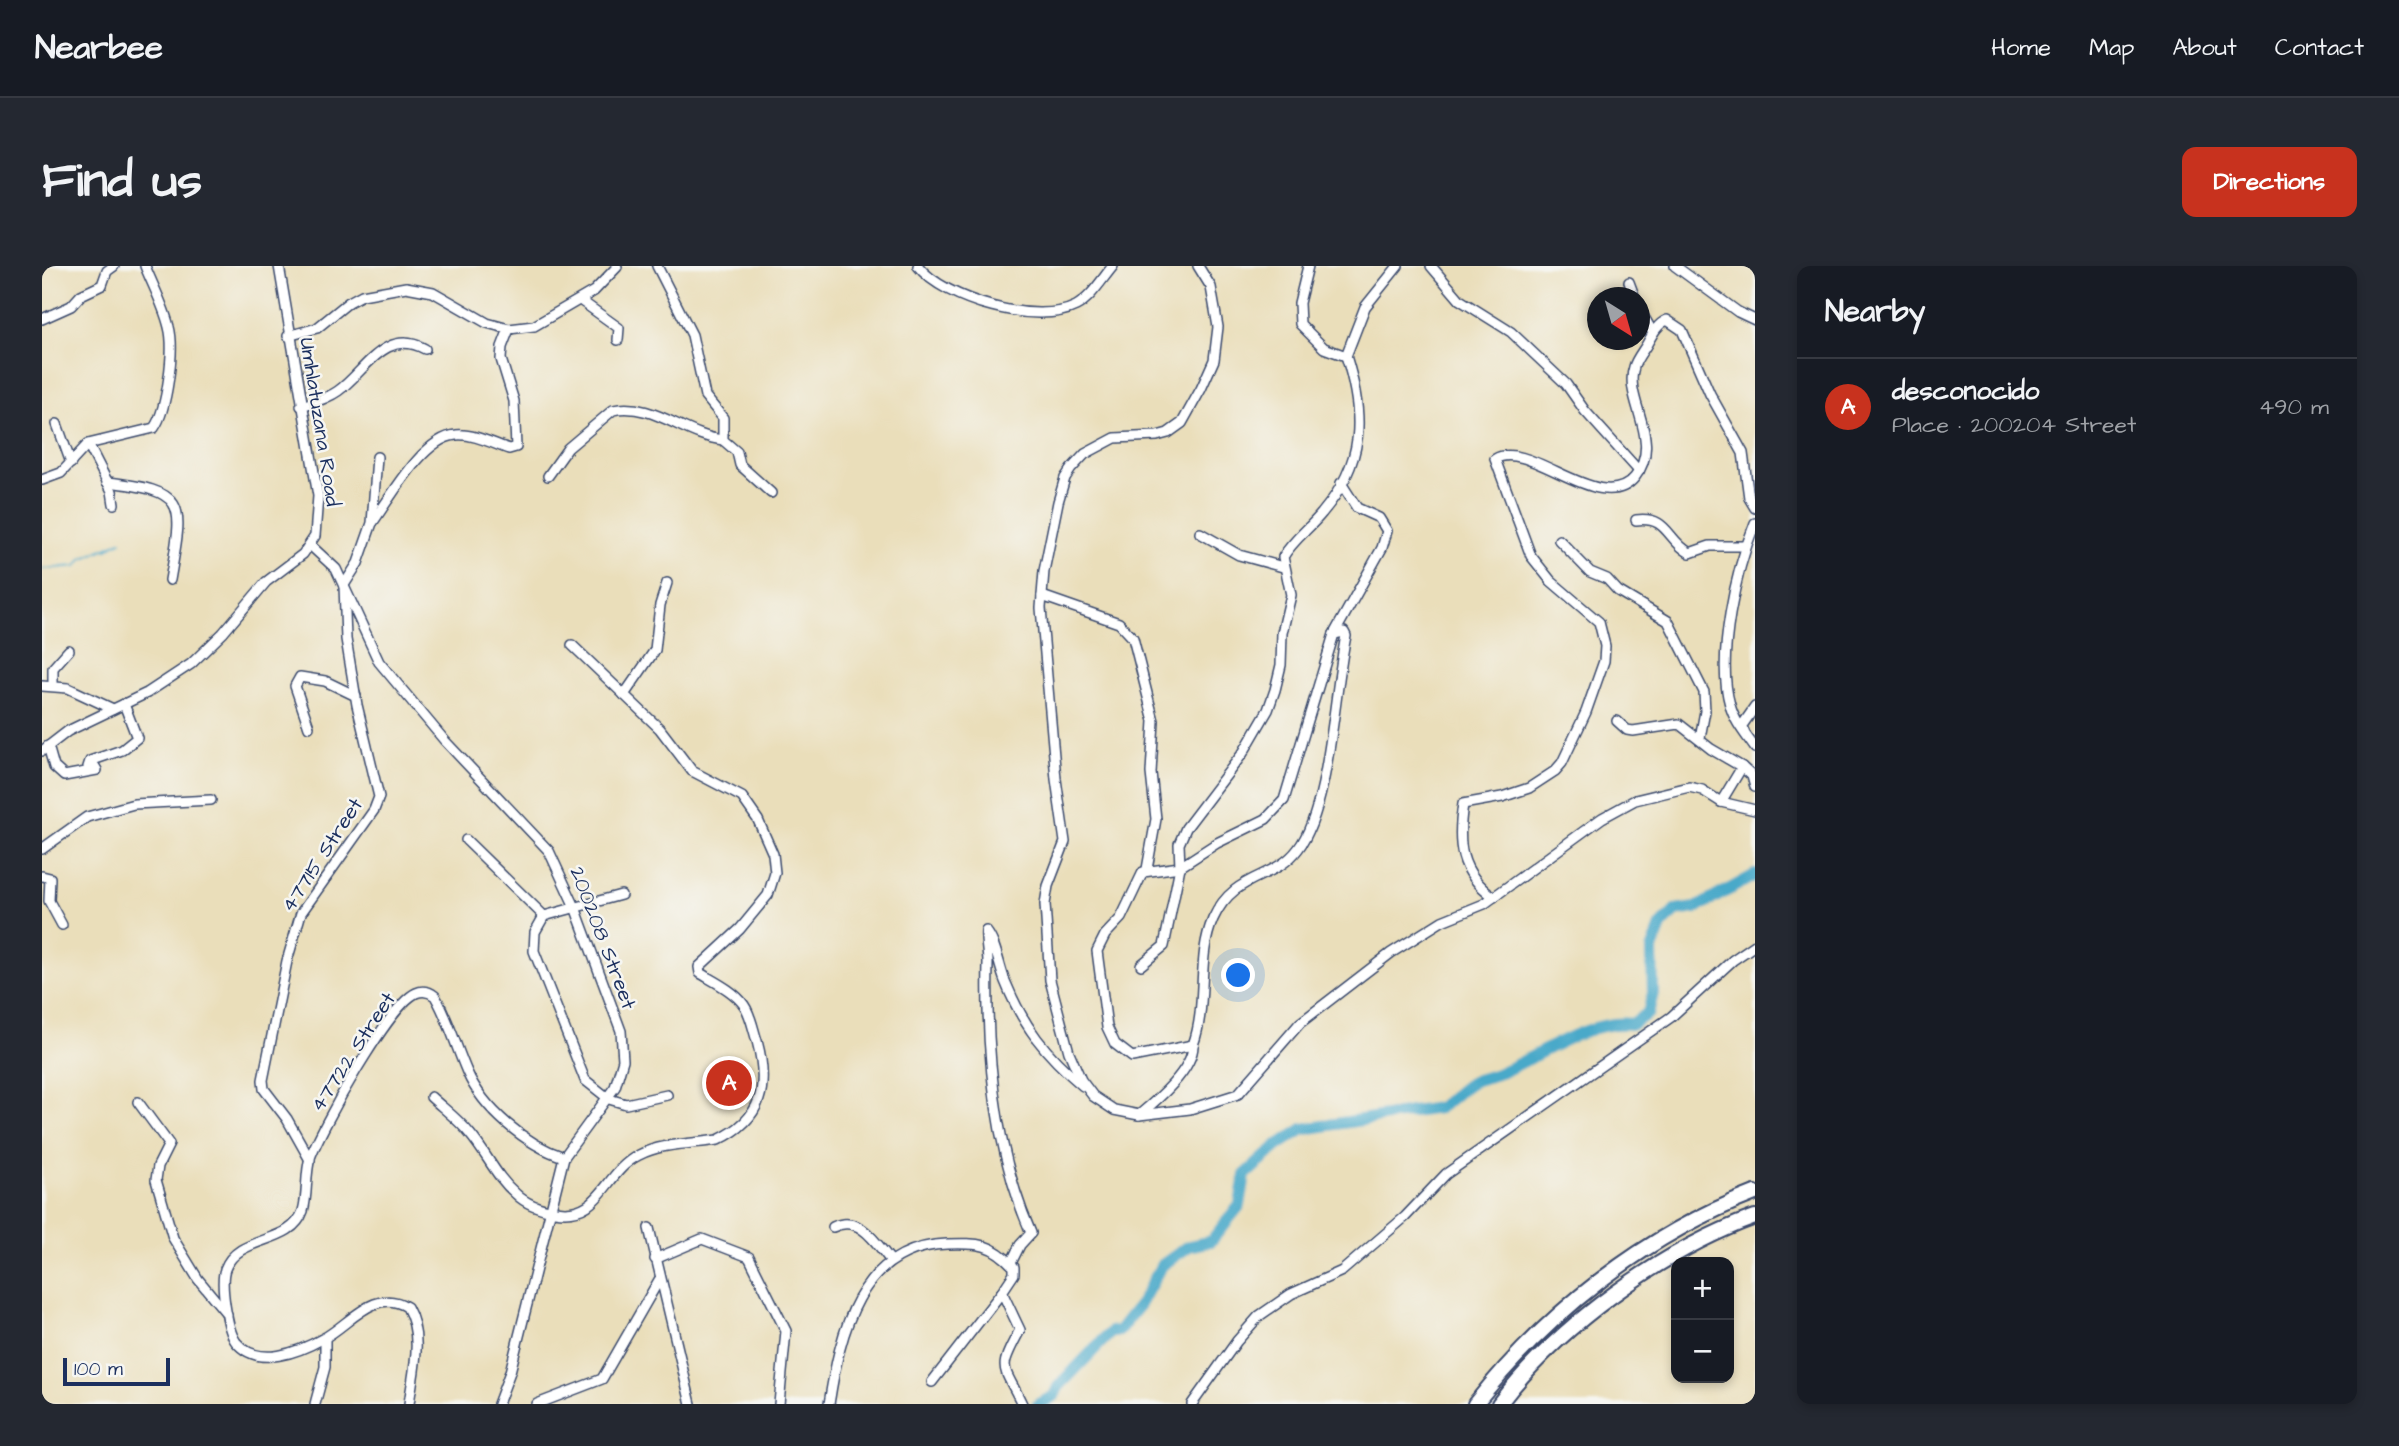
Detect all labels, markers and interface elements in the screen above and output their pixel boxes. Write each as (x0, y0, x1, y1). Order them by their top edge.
text: Nearbee (35, 25, 163, 71)
text: Home (1991, 31, 2051, 65)
text: Map (2089, 31, 2134, 65)
text: About (2172, 31, 2237, 65)
text: Contact (2275, 31, 2364, 65)
button: Directions (2182, 147, 2357, 217)
text: Find us (42, 148, 202, 216)
north arrow (1587, 287, 1650, 350)
text: Nearby (1825, 291, 1925, 333)
street label: Umhlatuzana Road (292, 335, 348, 509)
text: desconocido (1892, 373, 2040, 409)
text: A (1841, 391, 1855, 423)
text: 490 m (2259, 391, 2329, 423)
text: Place · 200204 Street (1892, 409, 2136, 441)
street label: 47715 Street (274, 792, 370, 918)
street label: 200208 Street (562, 863, 644, 1014)
your location (1221, 958, 1255, 992)
street label: 47722 Street (303, 986, 403, 1118)
pin: A (706, 1057, 752, 1109)
map controls (1671, 1257, 1734, 1383)
button: + (1671, 1257, 1734, 1320)
button: − (1671, 1320, 1734, 1383)
scale bar (63, 1355, 170, 1387)
text: 100 m (74, 1356, 123, 1383)

